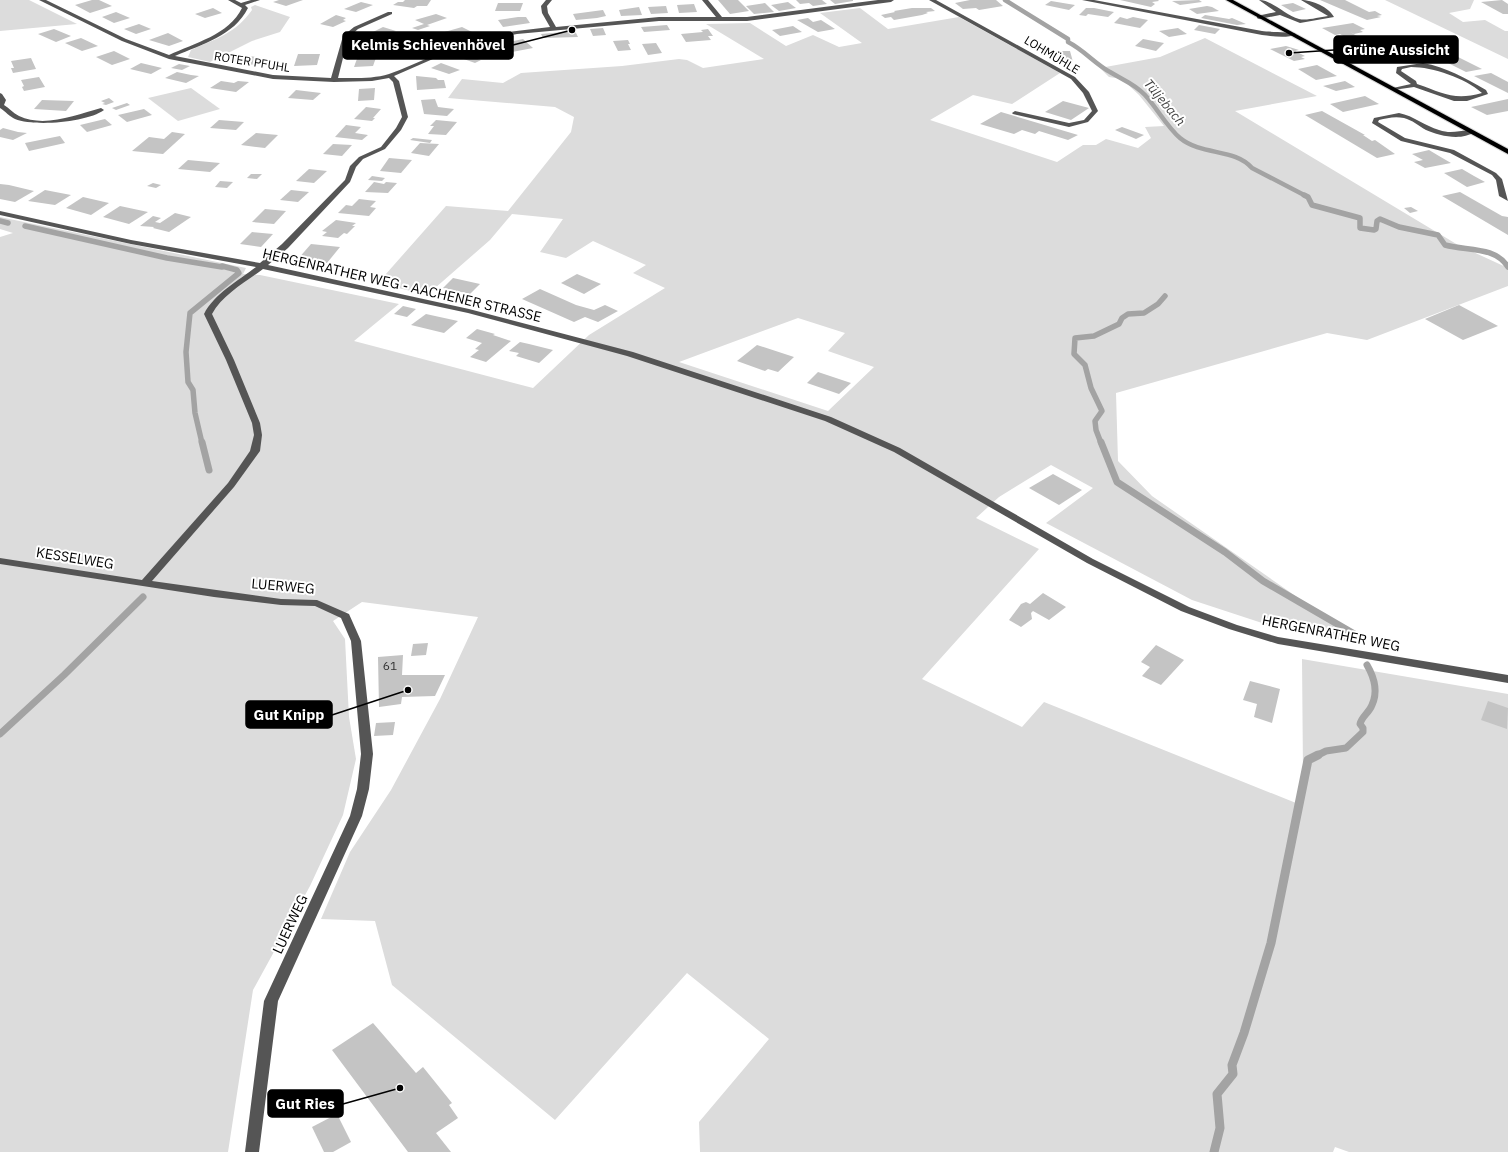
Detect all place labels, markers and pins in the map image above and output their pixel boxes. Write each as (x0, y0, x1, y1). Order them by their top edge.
callout: Kelmis Schievenhövel (343, 32, 513, 59)
callout: Grüne Aussicht (1334, 36, 1458, 63)
callout: Gut Knipp (246, 701, 332, 728)
callout: Gut Ries (268, 1090, 343, 1117)

